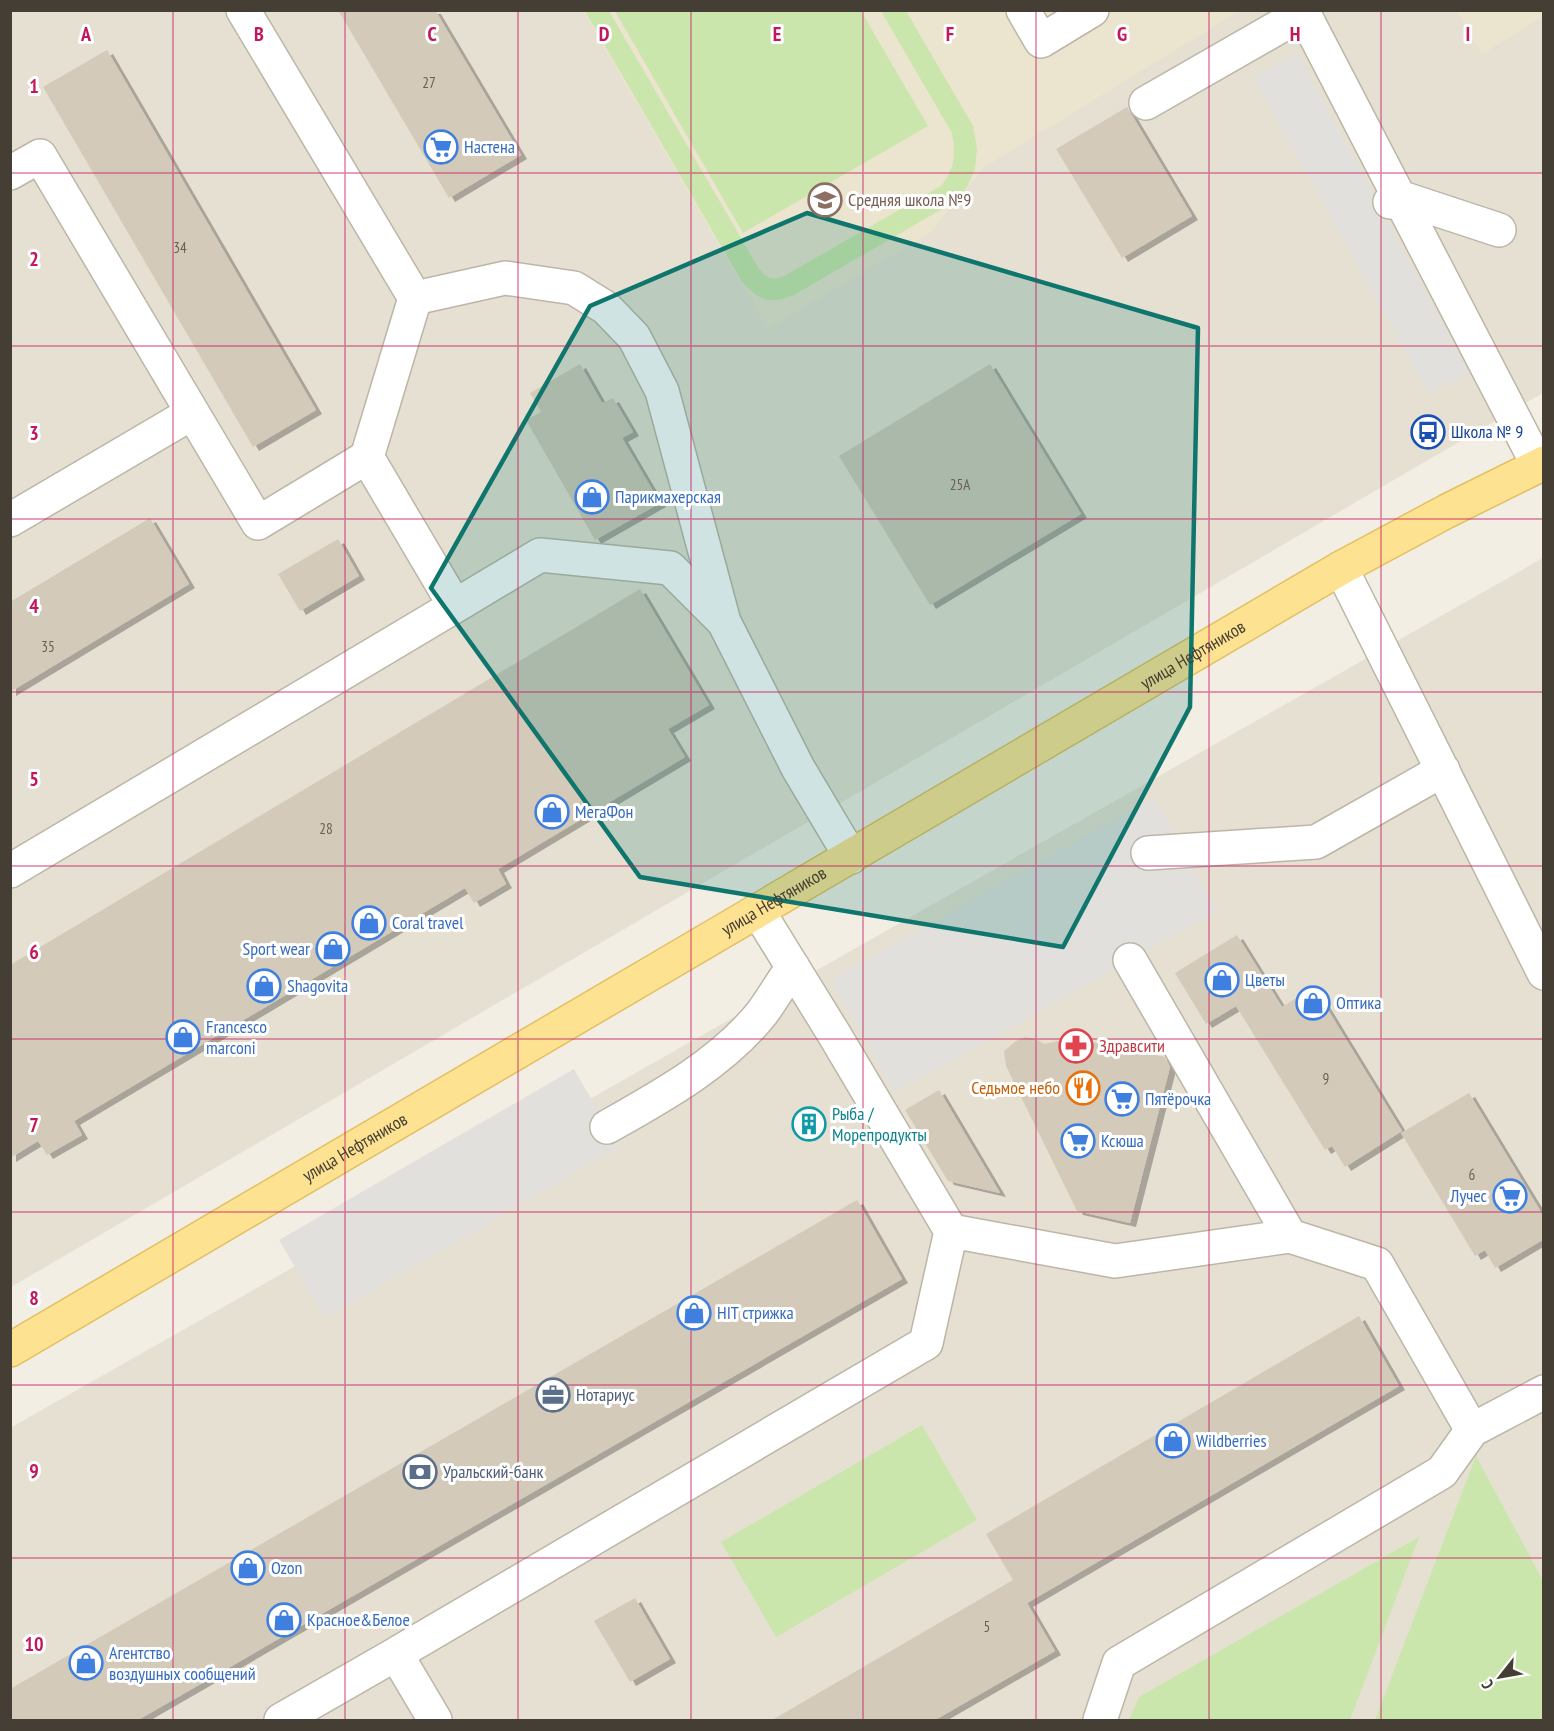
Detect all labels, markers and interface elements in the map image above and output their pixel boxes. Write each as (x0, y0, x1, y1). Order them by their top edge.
text: A (80, 21, 92, 47)
text: B (254, 21, 264, 47)
text: C (427, 21, 437, 47)
text: D (599, 21, 610, 47)
text: E (773, 21, 781, 47)
text: F (946, 21, 954, 47)
text: G (1117, 21, 1127, 47)
text: H (1290, 21, 1300, 47)
text: I (1466, 21, 1470, 47)
text: 1 (29, 73, 39, 99)
house number: 27 (422, 73, 436, 92)
supermarket icon: Настена (423, 129, 459, 165)
place label: Настена (464, 135, 515, 158)
school or university icon: Средняя школа №9 (807, 182, 843, 218)
place label: Средняя школа №9 (848, 188, 971, 211)
house number: 34 (173, 238, 187, 257)
text: 2 (29, 246, 39, 272)
bus stop icon: Школа № 9 (1410, 414, 1446, 450)
text: 3 (29, 420, 39, 446)
place label: Школа № 9 (1451, 420, 1523, 443)
house number: 25А (950, 475, 971, 494)
shop icon: Парикмахерская (574, 479, 610, 515)
place label: Парикмахерская (615, 485, 721, 508)
text: 4 (29, 593, 39, 619)
street label: улица Нефтяников (1136, 615, 1249, 694)
house number: 35 (41, 637, 55, 656)
text: 5 (29, 766, 39, 792)
shop icon: МегаФон (534, 794, 570, 830)
place label: МегаФон (575, 800, 633, 823)
house number: 28 (319, 819, 333, 838)
street label: улица Нефтяников (717, 861, 830, 940)
shop icon: Coral travel (351, 905, 387, 941)
place label: Coral travel (392, 911, 464, 934)
shop icon: Sport wear (315, 931, 351, 967)
place label: Sport wear (243, 937, 310, 960)
text: 6 (29, 939, 39, 965)
shop icon: Цветы (1204, 962, 1240, 998)
shop icon: Shagovita (246, 968, 282, 1004)
place label: Цветы (1245, 968, 1285, 991)
place label: Shagovita (287, 974, 348, 997)
shop icon: Оптика (1295, 985, 1331, 1021)
place label: Оптика (1336, 991, 1381, 1014)
place label: Francesco marconi (206, 1015, 267, 1059)
shop icon: Francesco marconi (165, 1019, 201, 1055)
pharmacy icon: Здравсити (1058, 1028, 1094, 1064)
place label: Здравсити (1099, 1034, 1165, 1057)
house number: 9 (1323, 1069, 1329, 1088)
restaurant icon: Седьмое небо (1065, 1070, 1101, 1106)
place label: Седьмое небо (971, 1076, 1060, 1099)
supermarket icon: Пятёрочка (1104, 1081, 1140, 1117)
place label: Пятёрочка (1145, 1087, 1211, 1110)
place label: Рыба / Морепродукты (832, 1102, 927, 1146)
building icon: Рыба / Морепродукты (791, 1106, 827, 1142)
street label: улица Нефтяников (298, 1107, 411, 1187)
text: 7 (29, 1112, 39, 1138)
supermarket icon: Ксюша (1060, 1123, 1096, 1159)
place label: Ксюша (1101, 1129, 1144, 1152)
house number: 6 (1469, 1165, 1476, 1184)
supermarket icon: Лучес (1492, 1178, 1528, 1214)
place label: Лучес (1449, 1184, 1488, 1207)
text: 8 (29, 1285, 39, 1311)
shop icon: HIT стрижка (676, 1295, 712, 1331)
place label: HIT стрижка (717, 1301, 794, 1324)
office icon: Нотариус (535, 1377, 571, 1413)
place label: Нотариус (576, 1383, 636, 1406)
shop icon: Wildberries (1155, 1423, 1191, 1459)
place label: Wildberries (1196, 1429, 1267, 1452)
bank icon: Уральский-банк (402, 1454, 438, 1490)
text: 9 (29, 1458, 39, 1484)
place label: Уральский-банк (443, 1460, 544, 1483)
shop icon: Ozon (230, 1550, 266, 1586)
place label: Ozon (271, 1556, 303, 1579)
shop icon: Красное&Белое (266, 1602, 302, 1638)
place label: Красное&Белое (307, 1608, 410, 1631)
house number: 5 (984, 1617, 990, 1636)
text: 10 (24, 1631, 44, 1657)
place label: Агентство воздушных сообщений (109, 1641, 256, 1685)
shop icon: Агентство воздушных сообщений (68, 1645, 104, 1681)
north arrow (1470, 1647, 1530, 1707)
text: С (1476, 1676, 1498, 1693)

